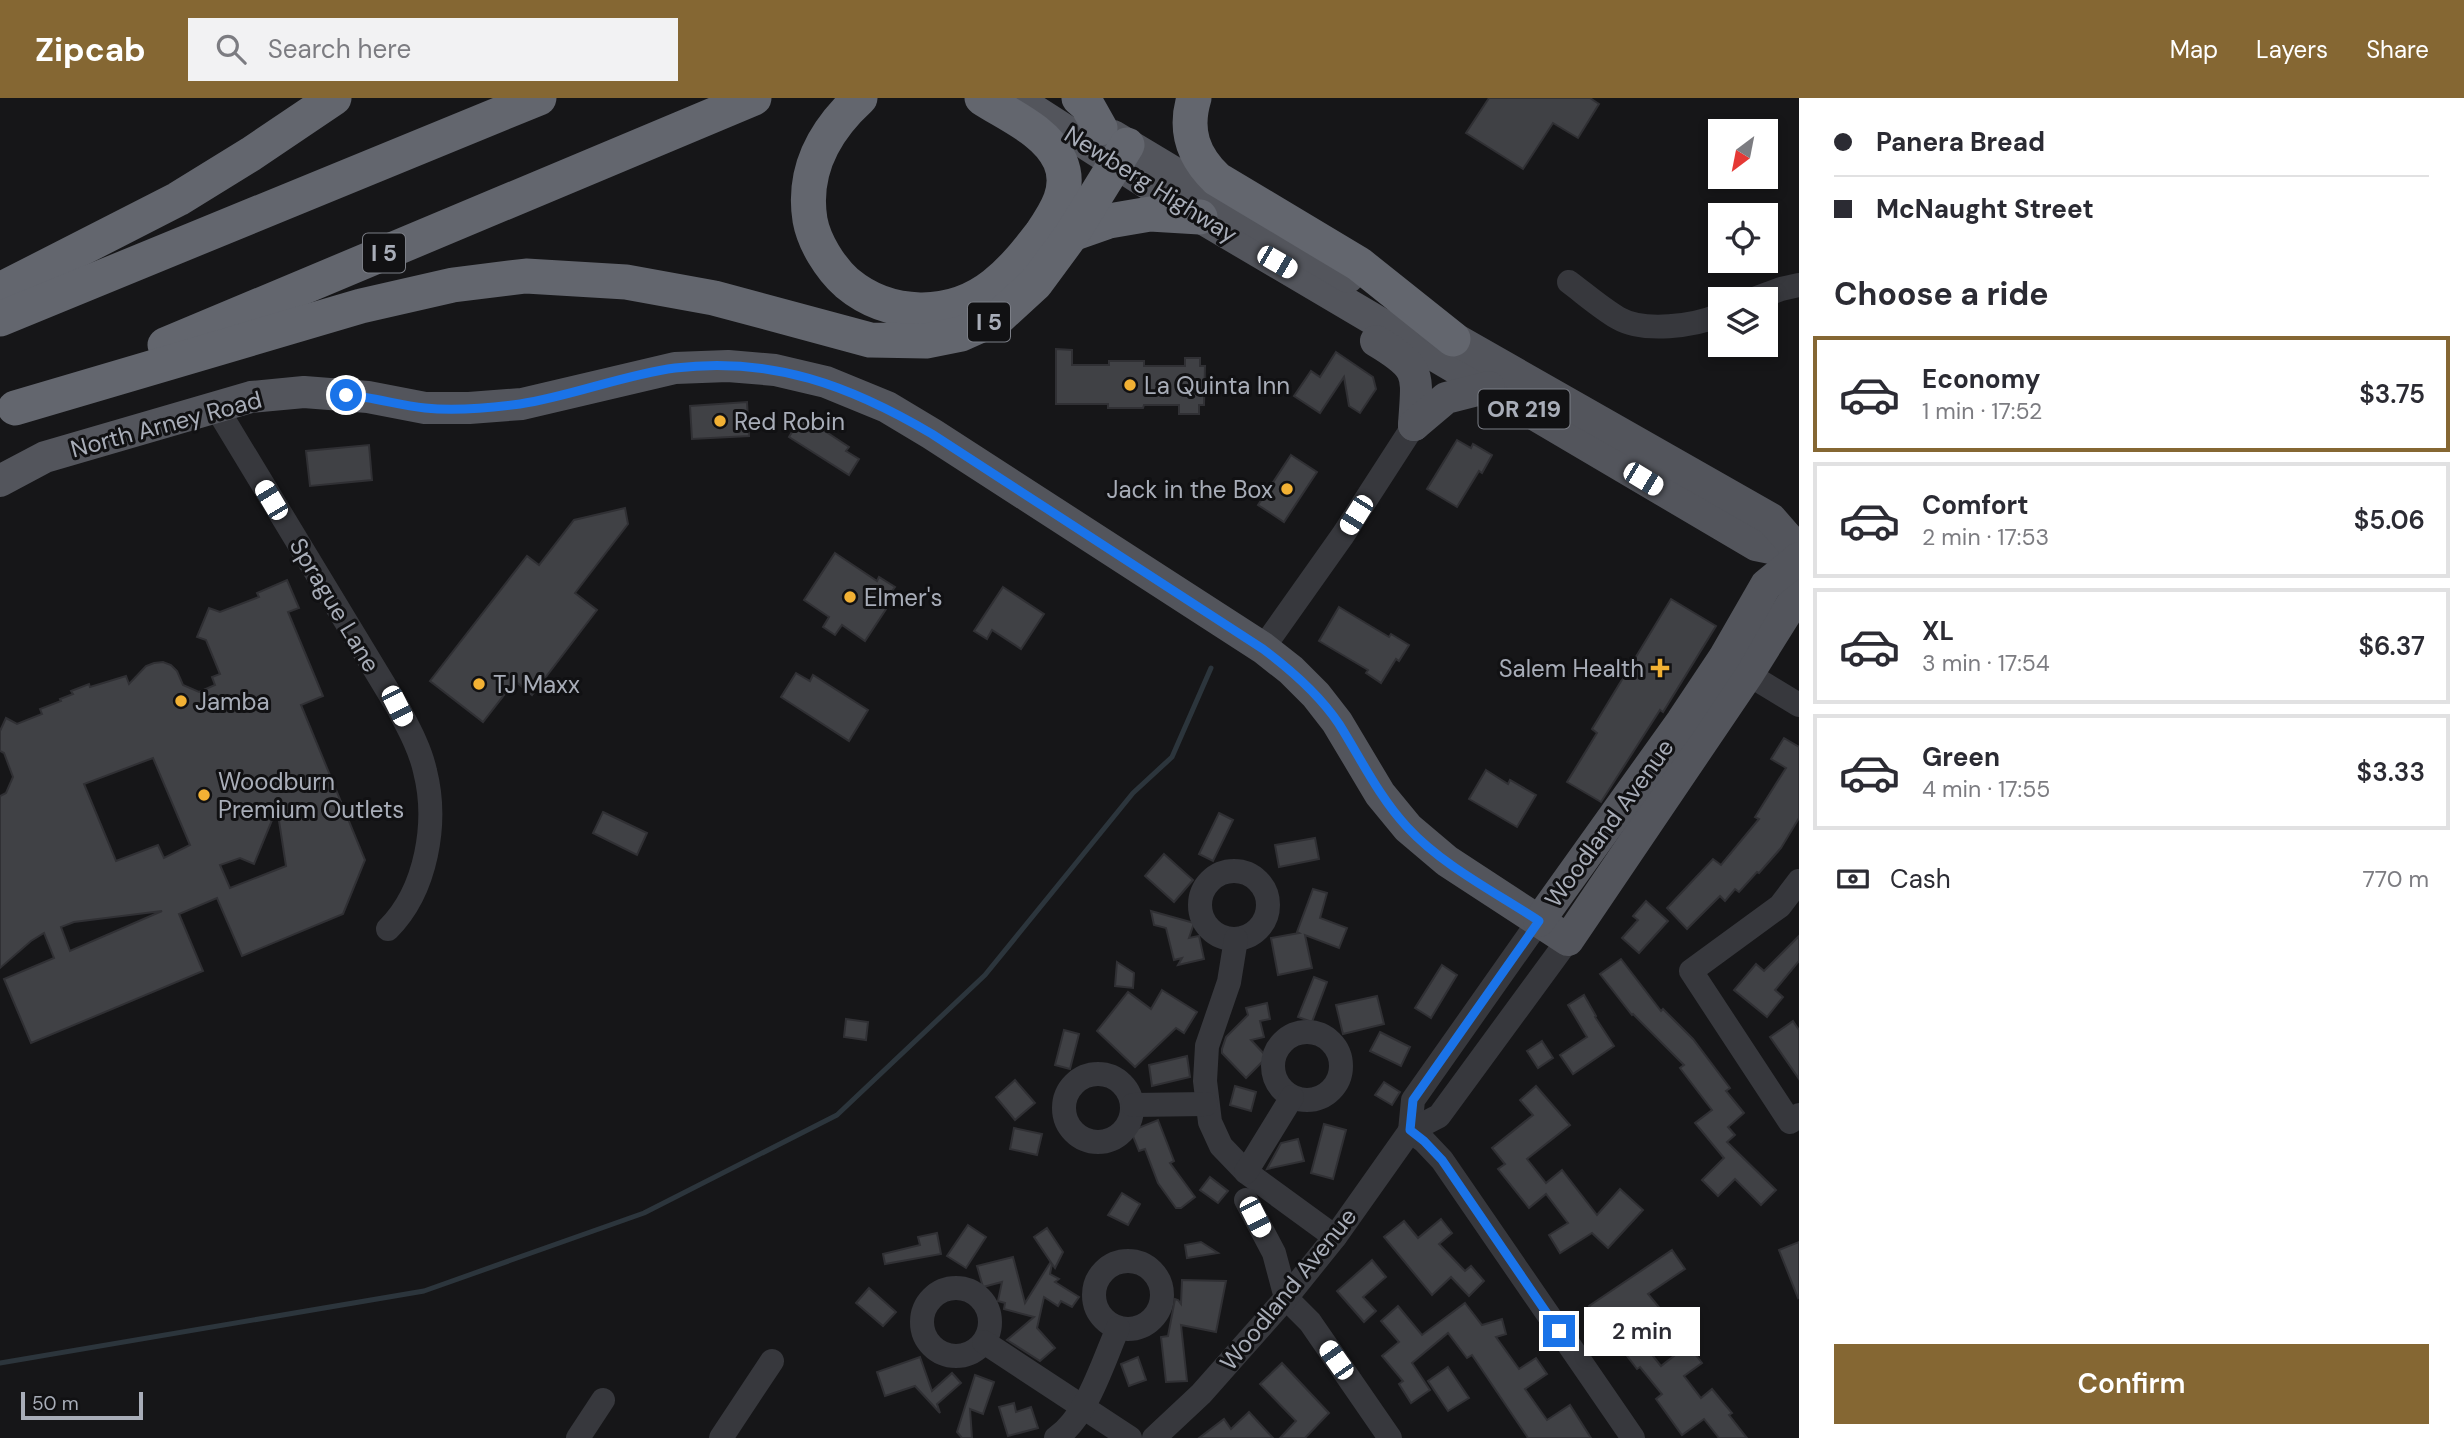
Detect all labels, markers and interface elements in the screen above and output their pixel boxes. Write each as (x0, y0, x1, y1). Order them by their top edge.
search box (188, 18, 678, 81)
text: Zipcab (35, 28, 146, 71)
icon: search (212, 30, 250, 68)
text: Search here (268, 32, 411, 66)
text: Map (2170, 34, 2218, 65)
text: Layers (2256, 34, 2328, 65)
text: Share (2366, 34, 2429, 65)
street label: Newberg Highway (1059, 118, 1243, 250)
north arrow (1708, 119, 1778, 189)
map controls (1708, 119, 1778, 357)
text: Panera Bread (1876, 125, 2045, 159)
text: McNaught Street (1876, 192, 2094, 226)
button: locate (1708, 203, 1778, 273)
road number: I 5 (363, 234, 405, 272)
car (1254, 242, 1301, 282)
text: Choose a ride (1834, 273, 2049, 315)
button: layers (1708, 287, 1778, 357)
road number: I 5 (968, 302, 1010, 342)
text: Economy (1922, 362, 2040, 396)
icon: car (1838, 363, 1901, 426)
place label: La Quinta Inn (1144, 370, 1290, 401)
marker: La Quinta Inn (1122, 377, 1138, 393)
text: $3.75 (2359, 377, 2425, 411)
route start (330, 379, 362, 411)
street label: North Arney Road (67, 384, 265, 464)
road number: OR 219 (1478, 390, 1570, 428)
text: 1 min · 17:52 (1922, 396, 2042, 426)
place label: Red Robin (734, 406, 845, 437)
marker: Red Robin (712, 413, 728, 429)
car (1620, 459, 1667, 499)
place label: Jack in the Box (1106, 474, 1273, 505)
car (252, 477, 291, 523)
marker: Jack in the Box (1279, 481, 1295, 497)
text: Comfort (1922, 488, 2028, 522)
icon: car (1838, 489, 1901, 552)
car (1336, 492, 1377, 538)
text: $5.06 (2354, 503, 2425, 537)
text: 2 min · 17:53 (1922, 522, 2049, 552)
street label: Sprague Lane (283, 532, 387, 678)
place label: Elmer's (864, 582, 943, 613)
marker: Elmer's (842, 589, 858, 605)
text: XL (1922, 614, 1954, 648)
icon: car (1838, 615, 1901, 678)
text: $6.37 (2359, 629, 2425, 663)
text: 3 min · 17:54 (1922, 648, 2050, 678)
place label: Salem Health (1499, 653, 1644, 684)
marker: Salem Health (1650, 658, 1670, 678)
place label: TJ Maxx (493, 669, 580, 700)
marker: TJ Maxx (471, 676, 487, 692)
car (379, 683, 416, 729)
place label: Jamba (195, 686, 270, 717)
marker: Jamba (173, 693, 189, 709)
street label: Woodland Avenue (1537, 733, 1681, 913)
text: Green (1922, 740, 2000, 774)
icon: car (1838, 741, 1901, 804)
text: $3.33 (2357, 755, 2425, 789)
place label: Woodburn Premium Outlets (218, 766, 404, 825)
text: 4 min · 17:55 (1922, 774, 2050, 804)
marker: Woodburn Premium Outlets (196, 787, 212, 803)
icon: cash (1834, 860, 1872, 898)
text: Cash (1890, 862, 1951, 896)
text: 770 m (2362, 864, 2429, 894)
car (1237, 1194, 1274, 1240)
street label: Woodland Avenue (1213, 1201, 1363, 1377)
callout: 2 min (1584, 1306, 1699, 1356)
route end (1543, 1315, 1575, 1347)
text: 2 min (1612, 1316, 1672, 1346)
car (1316, 1337, 1357, 1383)
button: Confirm (1834, 1344, 2429, 1424)
scale bar (21, 1389, 144, 1421)
text: 50 m (32, 1391, 79, 1416)

